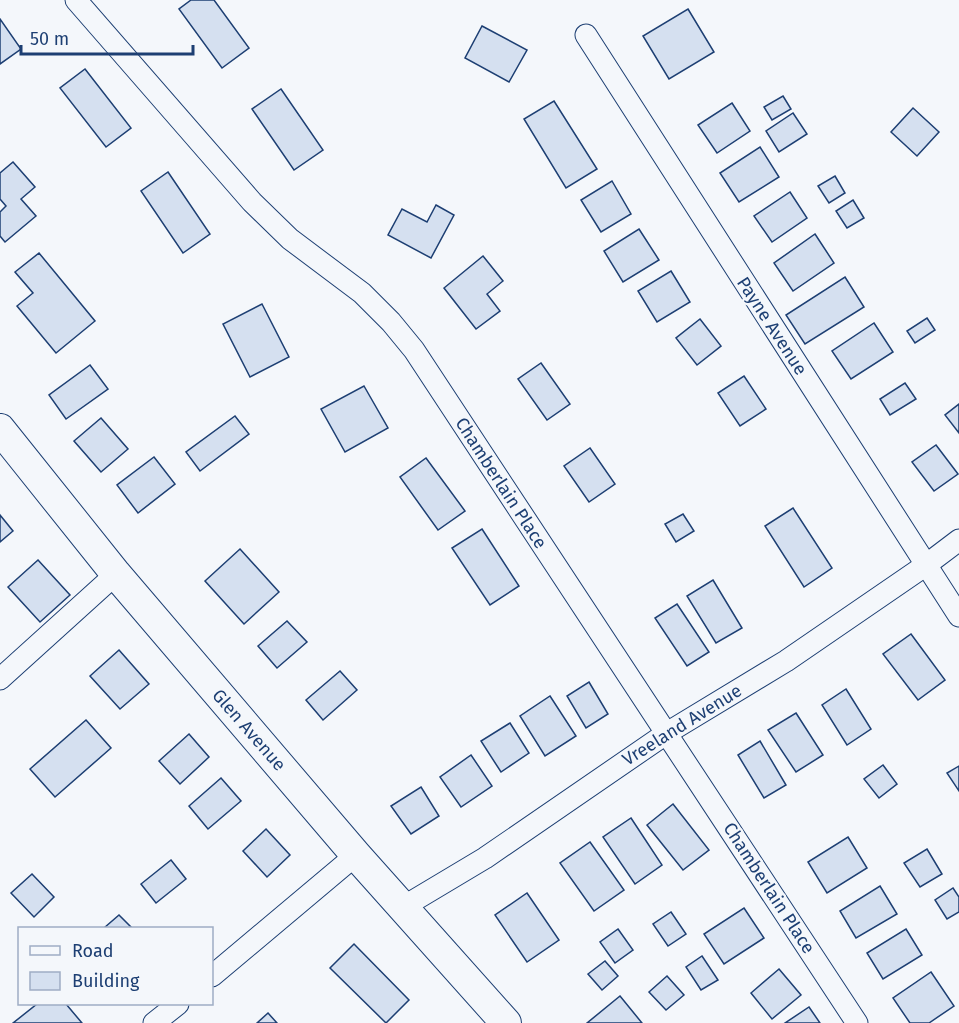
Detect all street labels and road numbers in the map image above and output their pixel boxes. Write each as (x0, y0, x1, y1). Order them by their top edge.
street label: Payne Avenue (732, 273, 812, 379)
street label: Chamberlain Place (450, 413, 552, 553)
street label: Vreeland Avenue (618, 679, 746, 771)
street label: Glen Avenue (207, 685, 291, 775)
street label: Chamberlain Place (718, 818, 820, 958)

